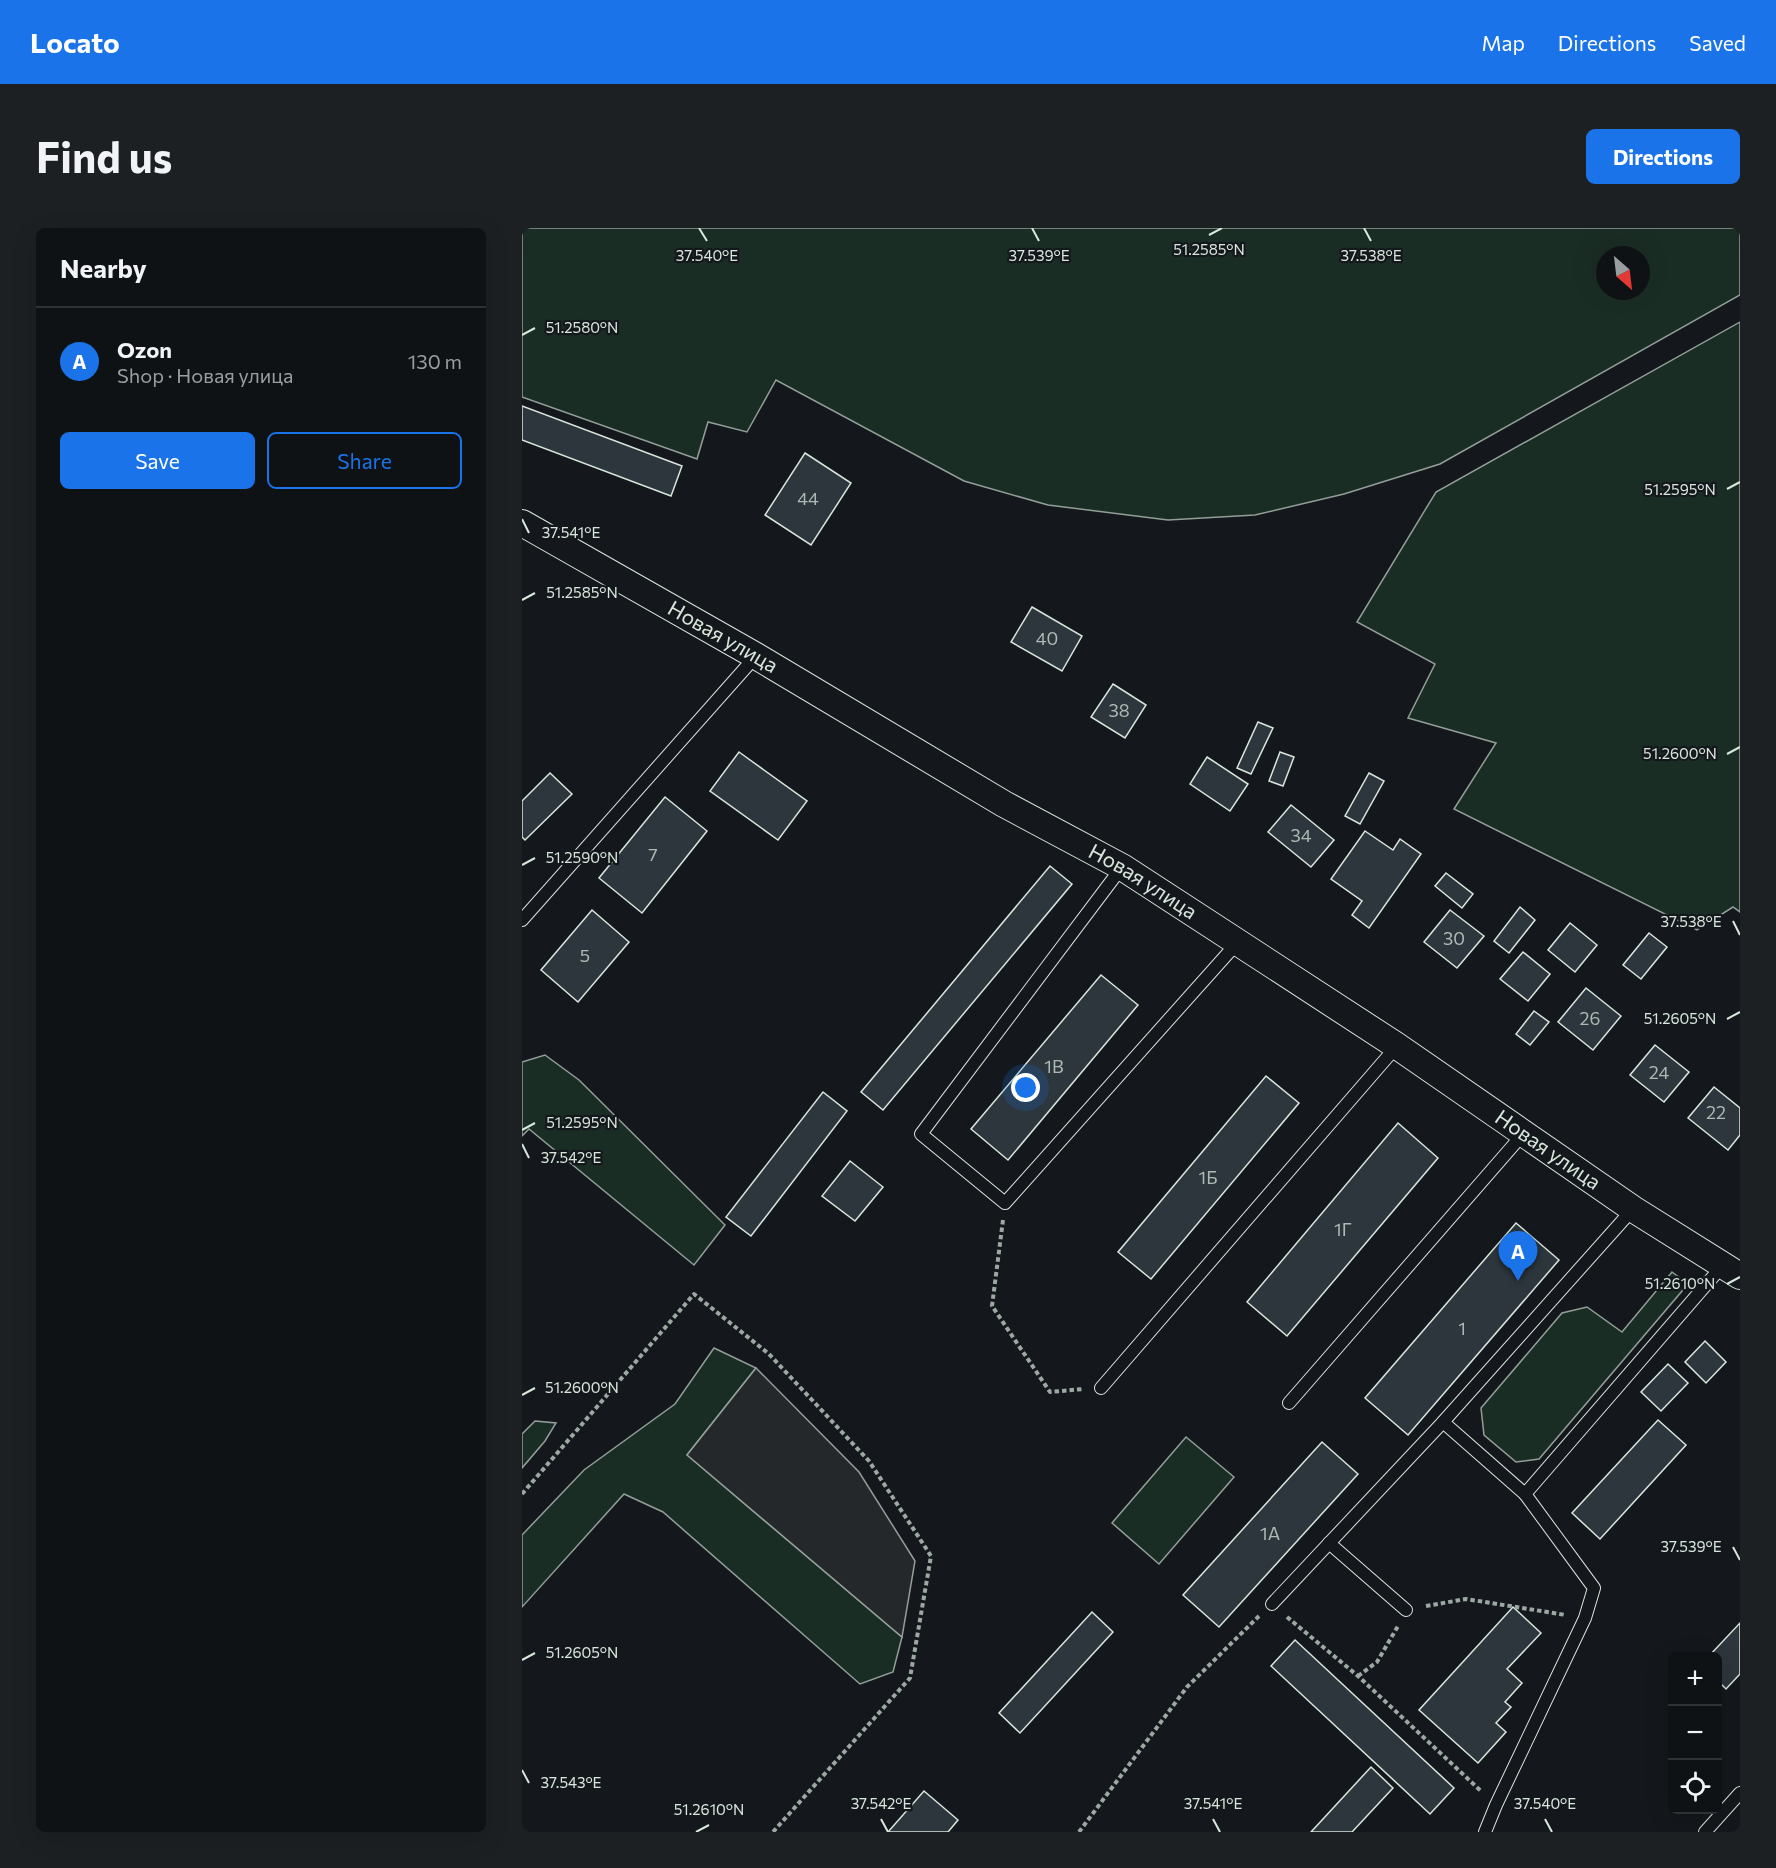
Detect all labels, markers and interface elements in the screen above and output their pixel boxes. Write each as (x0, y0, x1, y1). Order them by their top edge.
text: Locato (30, 25, 120, 59)
text: Map (1482, 30, 1525, 55)
text: Directions (1558, 30, 1656, 55)
text: Saved (1689, 30, 1746, 55)
button: Directions (1586, 129, 1740, 184)
text: Find us (36, 130, 172, 182)
text: 51.2585°N (1173, 240, 1245, 258)
text: 37.540°E (676, 246, 738, 264)
text: 37.539°E (1008, 246, 1070, 264)
text: 37.538°E (1340, 246, 1402, 264)
north arrow (1596, 246, 1650, 300)
text: Nearby (60, 252, 147, 283)
text: 51.2580°N (546, 318, 618, 336)
text: Ozon (117, 336, 172, 363)
text: A (72, 349, 87, 373)
text: 130 m (408, 349, 462, 373)
text: Shop · Новая улица (117, 363, 293, 387)
button: Save (60, 432, 255, 489)
button: Share (267, 432, 462, 489)
text: 51.2595°N (1644, 480, 1716, 498)
house number: 44 (797, 487, 819, 509)
text: 37.541°E (542, 523, 600, 541)
text: 51.2585°N (546, 583, 618, 601)
street label: Новая улица (664, 595, 783, 677)
house number: 40 (1036, 627, 1058, 649)
house number: 38 (1108, 699, 1130, 721)
text: 51.2600°N (1643, 744, 1717, 762)
house number: 34 (1290, 824, 1312, 846)
street label: Новая улица (1085, 838, 1202, 924)
house number: 7 (648, 843, 658, 865)
text: 51.2590°N (546, 848, 618, 866)
text: 37.538°E (1660, 912, 1722, 930)
house number: 30 (1443, 927, 1465, 949)
house number: 5 (580, 944, 590, 966)
house number: 26 (1580, 1007, 1600, 1029)
text: 51.2605°N (1644, 1009, 1716, 1027)
house number: 1В (1044, 1055, 1064, 1077)
house number: 24 (1649, 1061, 1669, 1083)
your location (1011, 1073, 1040, 1102)
house number: 22 (1706, 1101, 1726, 1123)
street label: Новая улица (1491, 1104, 1606, 1194)
text: 51.2595°N (546, 1113, 618, 1131)
text: 37.542°E (541, 1148, 601, 1166)
house number: 1Б (1199, 1166, 1217, 1188)
house number: 1Г (1334, 1218, 1352, 1240)
pin: A (1498, 1232, 1538, 1281)
text: 51.2610°N (1645, 1274, 1715, 1292)
house number: 1 (1458, 1317, 1466, 1339)
text: 51.2600°N (545, 1378, 619, 1396)
house number: 1А (1260, 1522, 1280, 1544)
text: 37.539°E (1660, 1537, 1722, 1555)
text: 51.2605°N (546, 1643, 618, 1661)
map controls (1668, 1652, 1722, 1814)
button: + (1668, 1652, 1722, 1706)
button: − (1668, 1706, 1722, 1760)
button: locate (1668, 1760, 1722, 1814)
text: 37.543°E (540, 1773, 602, 1791)
text: 37.542°E (851, 1794, 911, 1812)
text: 37.541°E (1184, 1794, 1242, 1812)
text: 37.540°E (1514, 1794, 1576, 1812)
text: 51.2610°N (674, 1800, 744, 1818)

